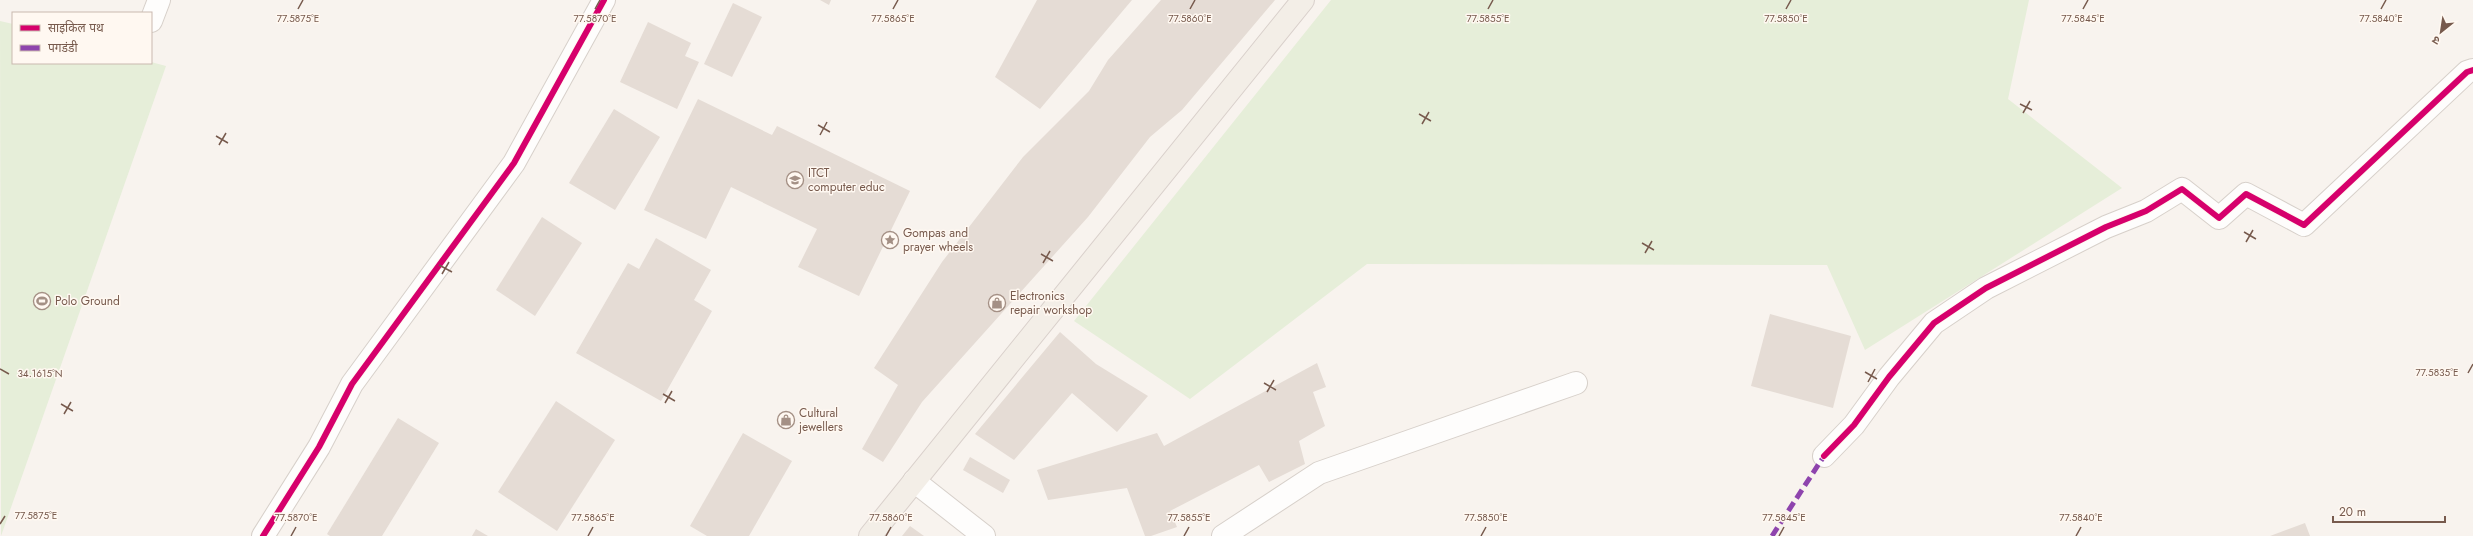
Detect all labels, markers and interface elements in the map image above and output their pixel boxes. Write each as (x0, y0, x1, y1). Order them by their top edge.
text: 77.5875°E (277, 11, 319, 26)
text: 77.5870°E (574, 11, 616, 26)
text: 77.5865°E (871, 11, 915, 26)
text: 77.5860°E (1168, 11, 1212, 26)
text: 77.5855°E (1466, 11, 1510, 26)
text: 77.5850°E (1764, 11, 1808, 26)
text: 77.5845°E (2061, 11, 2105, 26)
text: 77.5840°E (2359, 11, 2403, 26)
legend (12, 12, 152, 64)
north arrow (2421, 12, 2461, 52)
text: साइकिल पथ (48, 19, 104, 37)
text: उ (2429, 32, 2443, 49)
text: पगडंडी (48, 39, 78, 57)
place label: ITCT computer educ (808, 164, 885, 196)
school or university icon: ITCT computer educ (785, 170, 805, 190)
place label: Gompas and prayer wheels (903, 224, 973, 256)
place icon: Gompas and prayer wheels (880, 230, 900, 250)
place label: Electronics repair workshop (1010, 287, 1092, 319)
sports icon: Polo Ground (32, 291, 52, 311)
place label: Polo Ground (55, 292, 120, 310)
shop icon: Electronics repair workshop (987, 293, 1007, 313)
text: 77.5835°E (2416, 365, 2458, 380)
text: 34.1615°N (17, 366, 63, 381)
place label: Cultural jewellers (798, 404, 843, 436)
shop icon: Cultural jewellers (776, 410, 796, 430)
scale bar (2333, 498, 2445, 524)
text: 20 m (2339, 503, 2366, 521)
text: 77.5875°E (15, 508, 57, 523)
text: 77.5870°E (275, 510, 317, 525)
text: 77.5865°E (571, 510, 615, 525)
text: 77.5860°E (869, 510, 913, 525)
text: 77.5855°E (1167, 510, 1211, 525)
text: 77.5850°E (1464, 510, 1508, 525)
text: 77.5845°E (1762, 510, 1806, 525)
text: 77.5840°E (2059, 510, 2103, 525)

